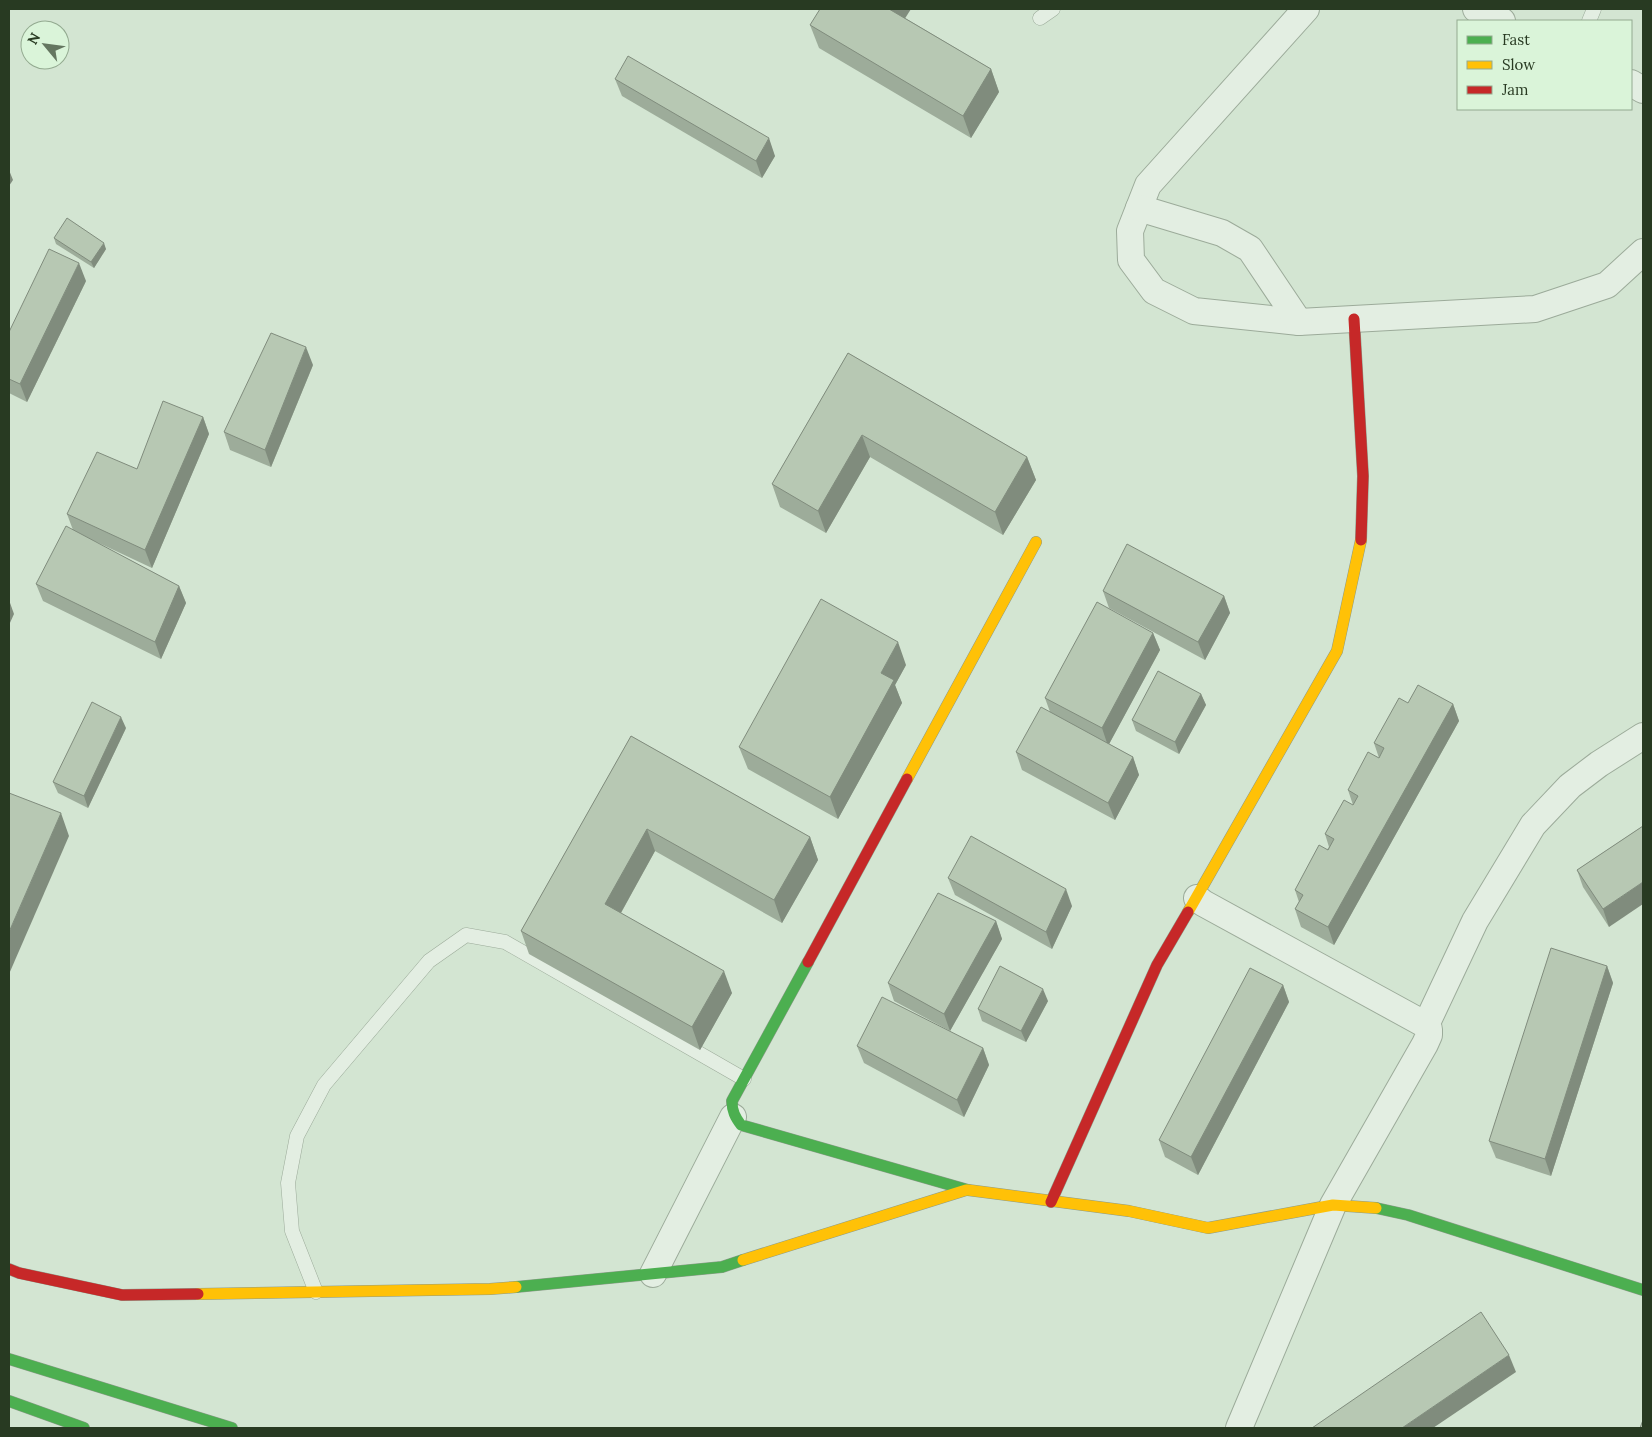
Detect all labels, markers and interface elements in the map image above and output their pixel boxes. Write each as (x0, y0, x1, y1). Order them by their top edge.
north arrow (20, 20, 70, 70)
legend (1457, 20, 1632, 110)
text: N (23, 29, 44, 48)
text: Fast (1502, 30, 1530, 49)
text: Slow (1502, 55, 1535, 74)
text: Jam (1501, 80, 1529, 99)

